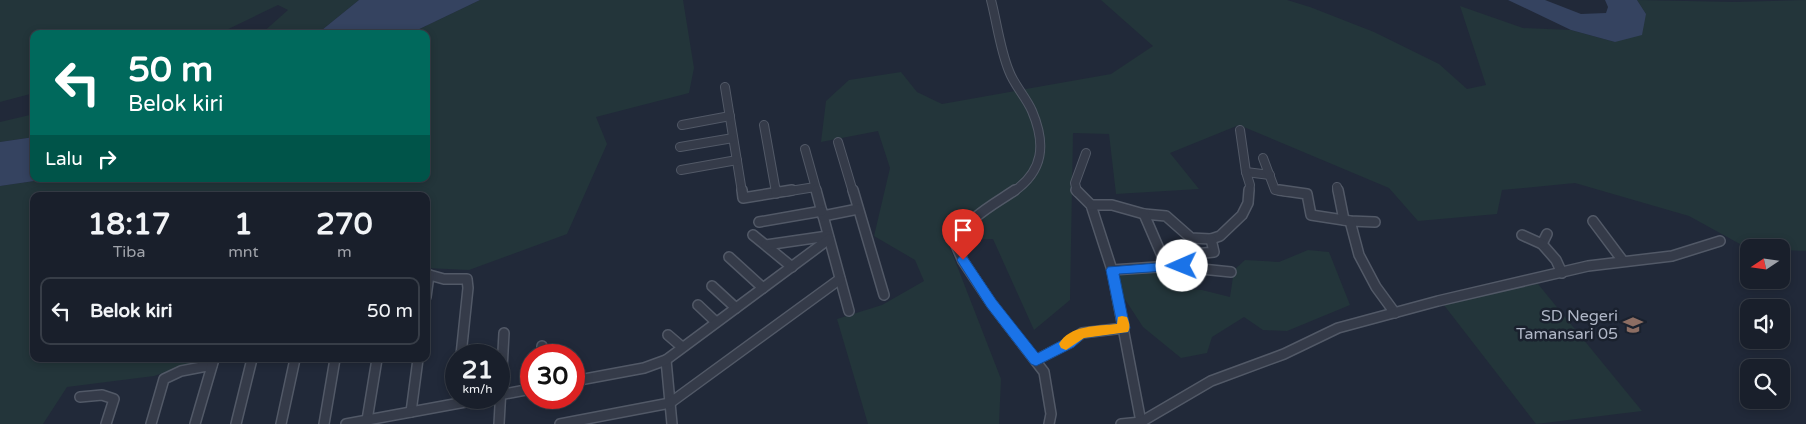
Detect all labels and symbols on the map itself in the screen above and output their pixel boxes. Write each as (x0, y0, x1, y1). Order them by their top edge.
pin (942, 209, 984, 260)
position arrow (1155, 239, 1207, 291)
north arrow (1740, 239, 1790, 289)
place label: SD Negeri Tamansari 05 (1516, 306, 1618, 344)
school or university icon: SD Negeri Tamansari 05 (1622, 314, 1644, 336)
speed limit sign: 30 (520, 344, 585, 409)

